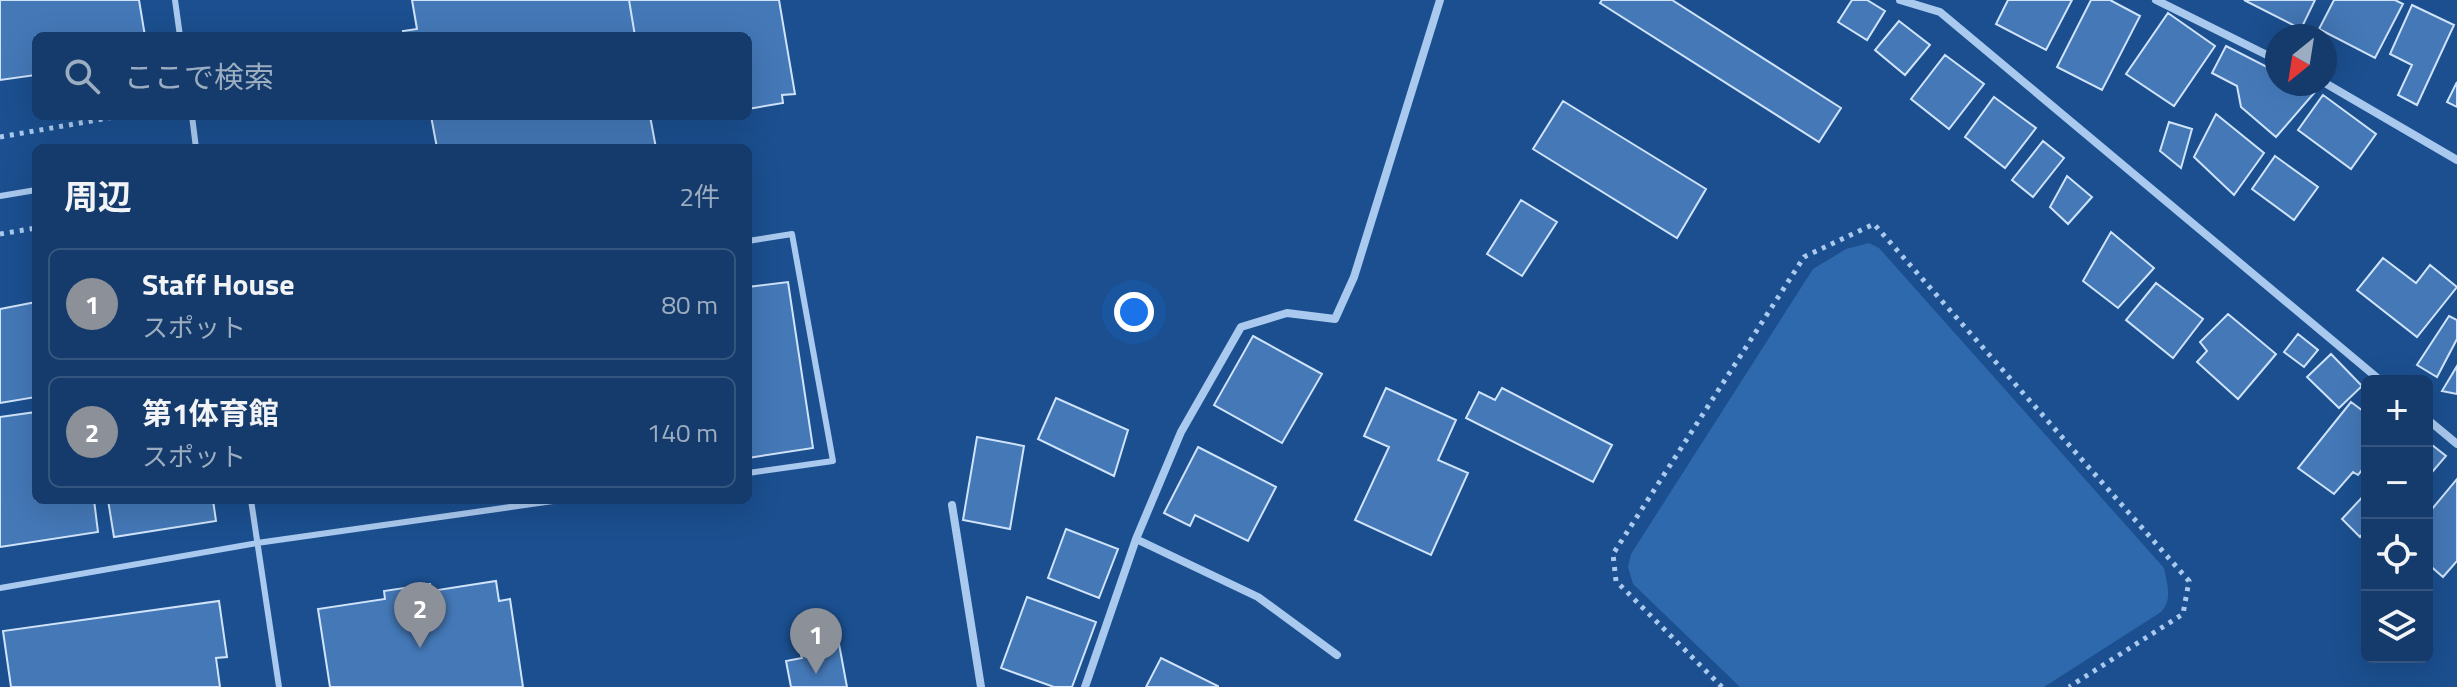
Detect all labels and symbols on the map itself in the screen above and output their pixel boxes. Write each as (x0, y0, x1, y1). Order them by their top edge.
north arrow (2265, 24, 2337, 96)
your location (1114, 292, 1154, 332)
pin: 2 (394, 582, 446, 648)
pin: 1 (790, 608, 842, 674)

